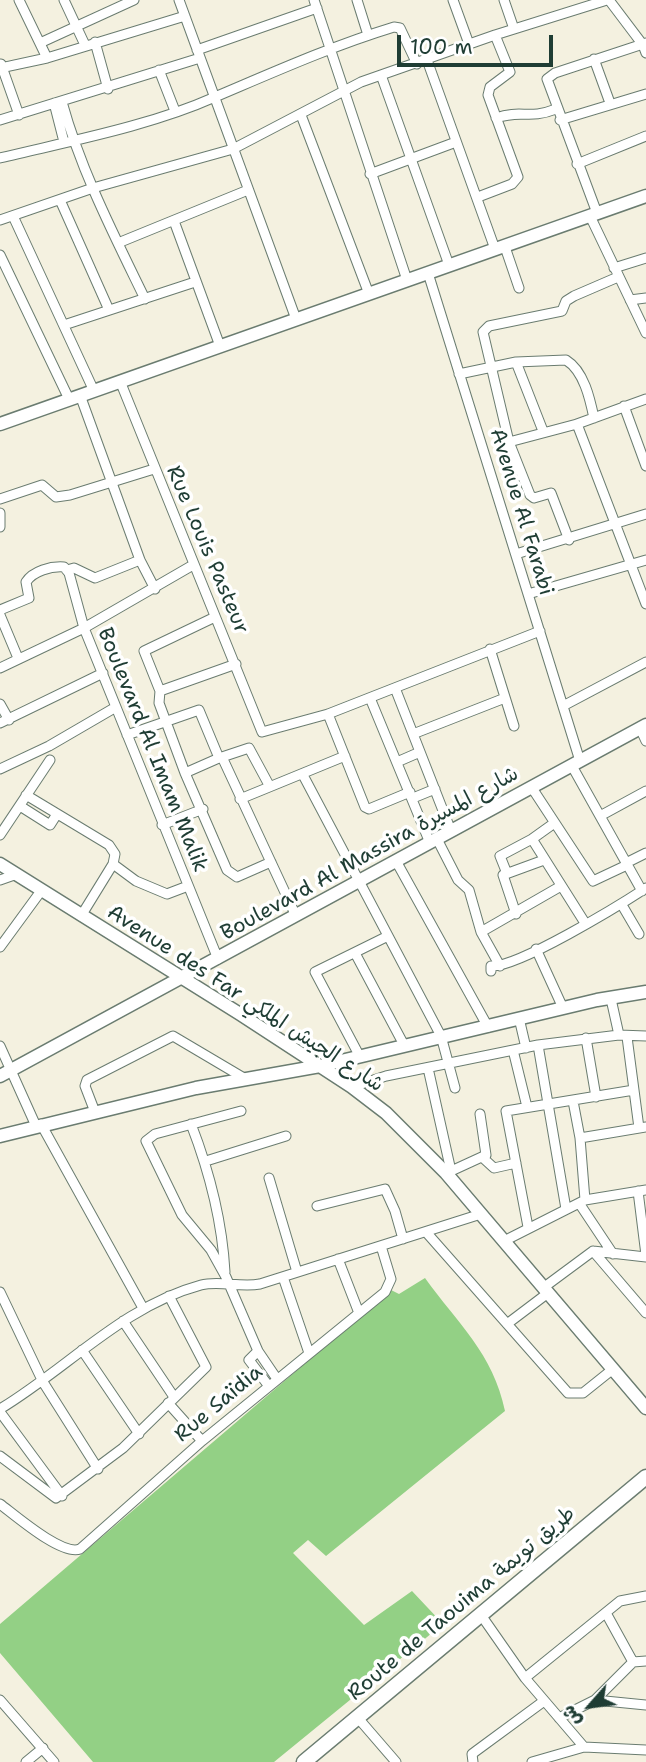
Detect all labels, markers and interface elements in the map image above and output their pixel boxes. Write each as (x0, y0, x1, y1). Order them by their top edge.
scale bar (401, 21, 557, 65)
text: 100 m (410, 33, 473, 61)
street label: Avenue Al Farabi (484, 426, 558, 598)
street label: Rue Louis Pasteur (160, 462, 254, 638)
street label: Boulevard Al Imam Malik (91, 624, 213, 876)
street label: Boulevard Al Massira شارع المسيرة (217, 761, 523, 947)
street label: Avenue des Far شارع الجيش الملكي (102, 900, 388, 1098)
street label: Rue Saïdia (170, 1360, 268, 1448)
street label: Route de Taouima طريق تويمة (343, 1501, 581, 1707)
north arrow (555, 1671, 625, 1741)
text: ش (555, 1701, 587, 1731)

